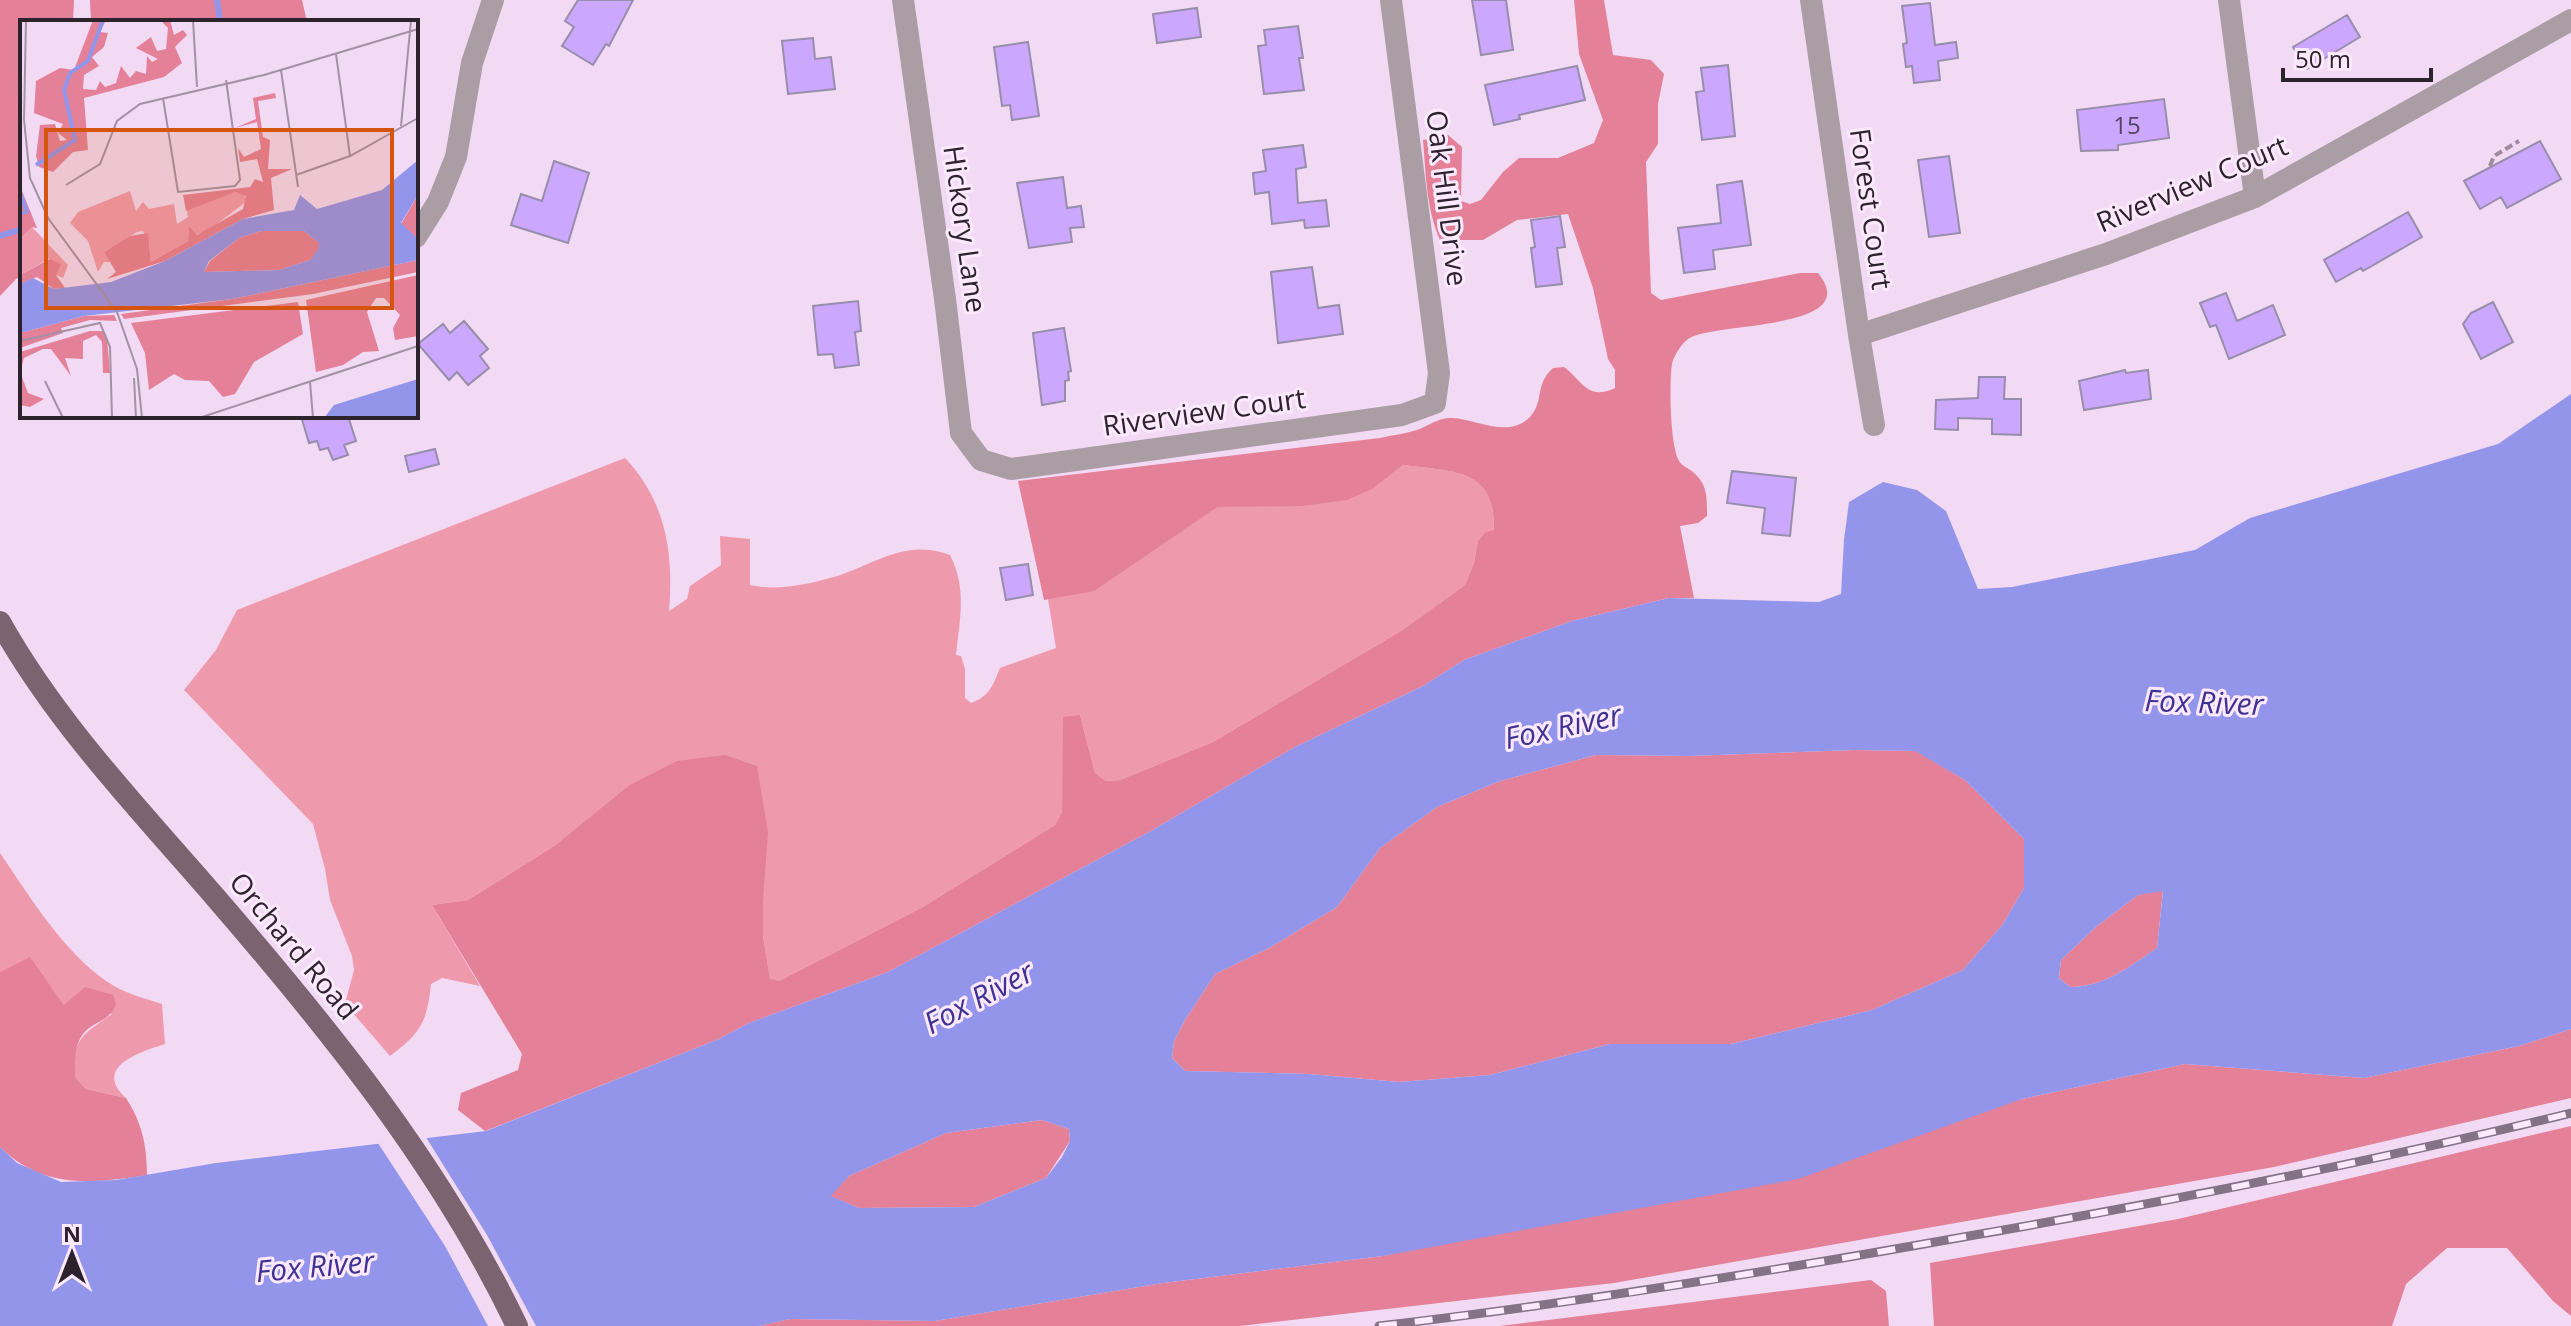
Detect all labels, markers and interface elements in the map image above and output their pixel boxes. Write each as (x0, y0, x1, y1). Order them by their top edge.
inset map (20, 20, 418, 418)
scale bar (2283, 32, 2431, 82)
text: 50 m (2295, 42, 2351, 75)
street label: Oak Hill Drive (1418, 108, 1478, 288)
house number: 15 (2113, 108, 2141, 141)
street label: Forest Court (1842, 126, 1902, 292)
street label: Riverview Court (2090, 126, 2293, 240)
street label: Hickory Lane (935, 143, 997, 315)
street label: Riverview Court (1100, 378, 1308, 444)
water label: Fox River (2144, 679, 2265, 724)
water label: Fox River (1500, 693, 1626, 758)
street label: Orchard Road (222, 863, 368, 1027)
water label: Fox River (916, 950, 1041, 1043)
north arrow (32, 1214, 112, 1294)
text: N (63, 1218, 81, 1248)
water label: Fox River (254, 1240, 377, 1291)

